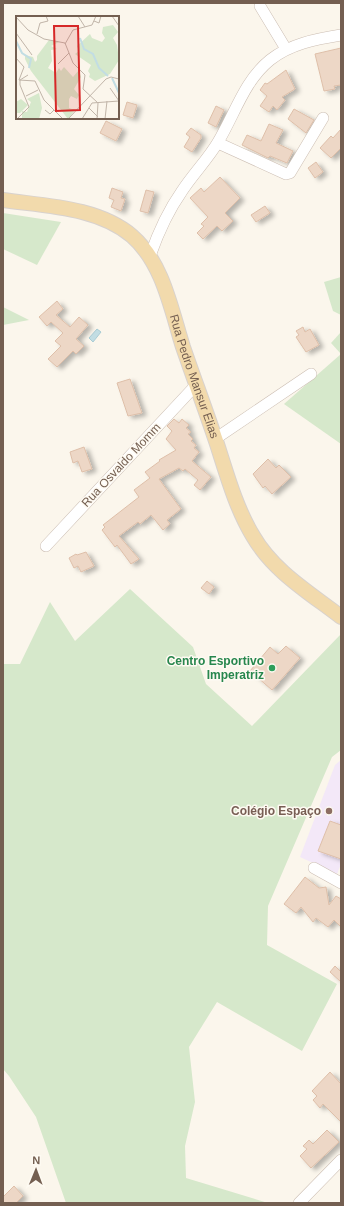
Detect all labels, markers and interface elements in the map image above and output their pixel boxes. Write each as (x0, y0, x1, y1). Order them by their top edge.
inset map (16, 16, 119, 119)
street label: Rua Pedro Mansur Elias (167, 313, 222, 440)
street label: Rua Osvaldo Momm (79, 420, 163, 510)
place label: Centro Esportivo Imperatriz (167, 654, 264, 682)
marker: Centro Esportivo Imperatriz (267, 663, 277, 673)
place label: Colégio Espaço (231, 804, 321, 818)
marker: Colégio Espaço (324, 806, 334, 816)
north arrow (16, 1150, 56, 1190)
text: N (32, 1154, 40, 1166)

